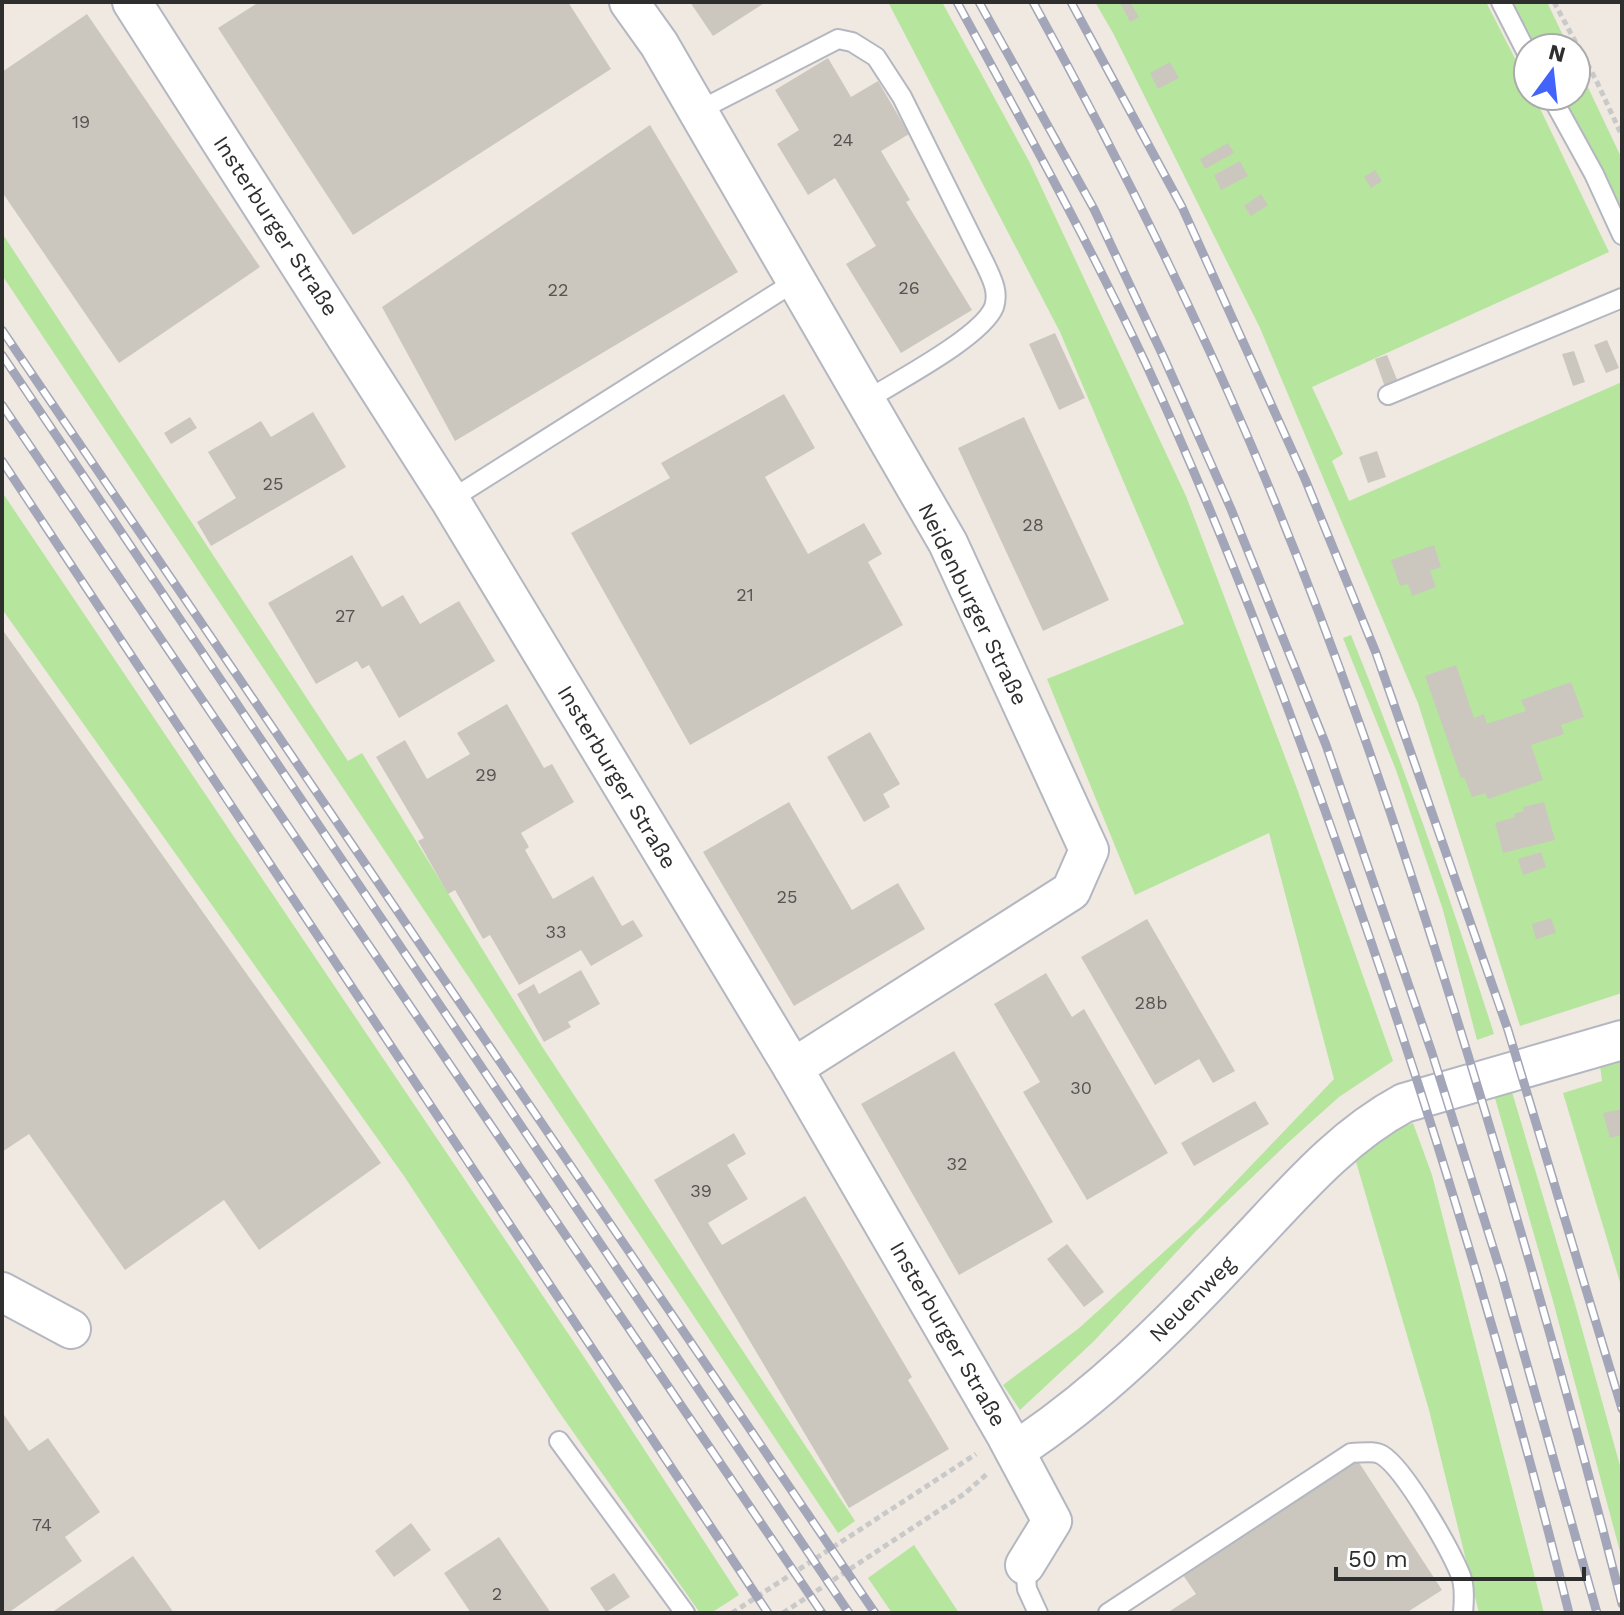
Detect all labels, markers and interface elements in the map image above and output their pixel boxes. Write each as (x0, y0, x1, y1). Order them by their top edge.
north arrow (1512, 32, 1592, 112)
text: N (1546, 39, 1568, 67)
house number: 19 (72, 111, 90, 132)
house number: 24 (833, 129, 853, 150)
street label: Insterburger Straße (208, 131, 344, 321)
house number: 26 (898, 277, 920, 298)
house number: 22 (548, 279, 569, 300)
house number: 25 (263, 473, 283, 494)
street label: Neidenburger Straße (913, 499, 1033, 709)
house number: 28 (1022, 514, 1044, 535)
house number: 21 (736, 584, 754, 605)
house number: 27 (335, 605, 355, 626)
street label: Insterburger Straße (552, 681, 682, 873)
house number: 29 (475, 764, 497, 785)
house number: 25 (777, 886, 797, 907)
house number: 33 (546, 921, 567, 942)
house number: 28b (1135, 992, 1167, 1013)
house number: 30 (1070, 1077, 1092, 1098)
house number: 32 (947, 1153, 968, 1174)
house number: 39 (690, 1180, 712, 1201)
street label: Insterburger Straße (885, 1237, 1011, 1431)
street label: Neuenweg (1144, 1251, 1240, 1347)
house number: 74 (32, 1514, 52, 1535)
scale bar (1336, 1531, 1584, 1581)
text: 50 m (1348, 1545, 1408, 1573)
house number: 2 (492, 1583, 502, 1604)

